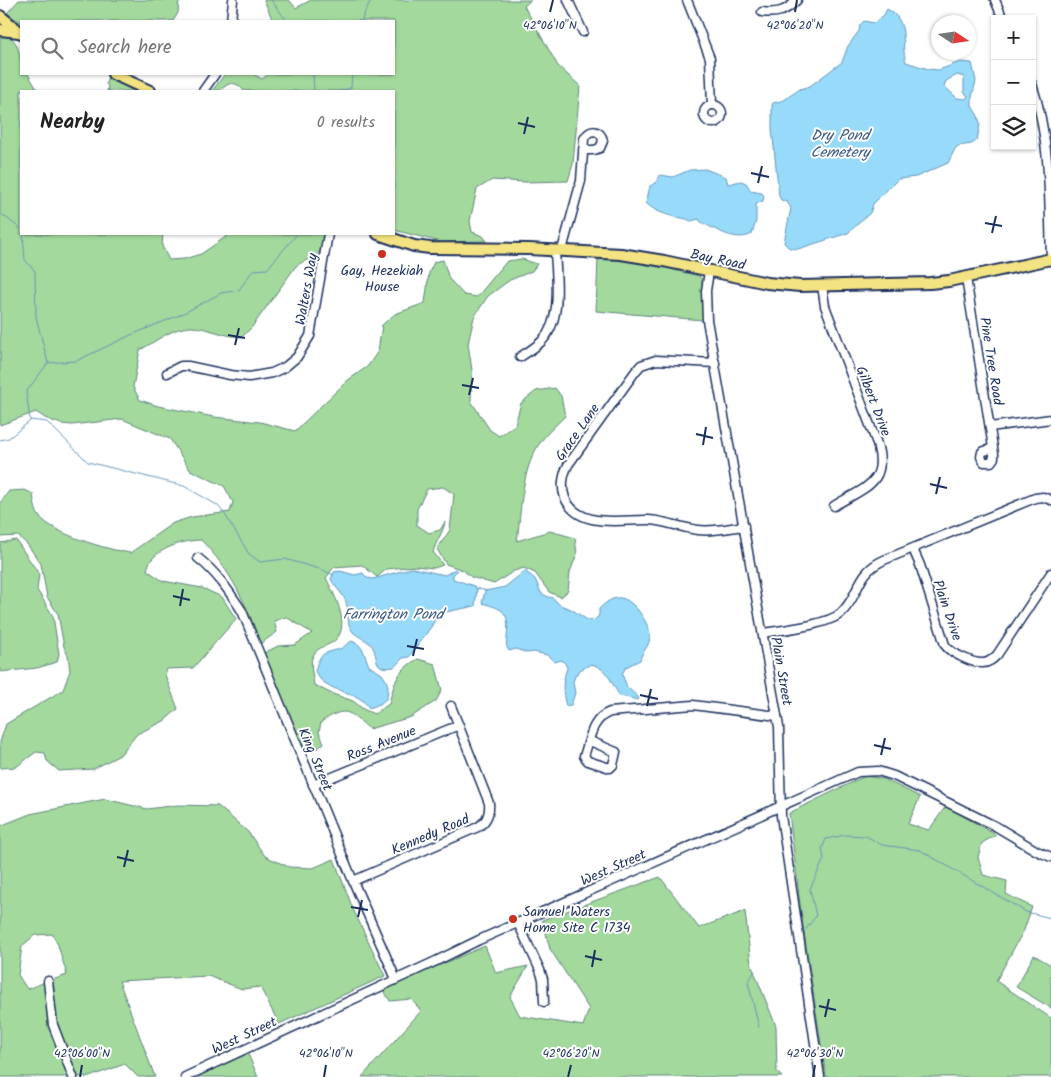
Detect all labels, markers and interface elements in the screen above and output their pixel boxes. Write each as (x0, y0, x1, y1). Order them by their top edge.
north arrow (931, 15, 976, 60)
map controls (991, 15, 1036, 150)
button: + (991, 15, 1036, 60)
text: 42°06'10"N (523, 16, 577, 35)
text: 42°06'20"N (766, 16, 824, 35)
search box (20, 20, 395, 75)
text: Search here (78, 33, 172, 63)
icon: search (38, 34, 66, 62)
button: − (991, 60, 1036, 105)
button: layers (991, 105, 1036, 150)
text: Nearby (40, 106, 105, 139)
text: 0 results (317, 110, 375, 135)
water label: Dry Pond Cemetery (811, 124, 873, 165)
street label: Bay Road (688, 243, 748, 277)
marker: Gay, Hezekiah House (376, 248, 388, 260)
street label: Walters Way (290, 251, 324, 327)
place label: Gay, Hezekiah House (341, 260, 423, 298)
street label: Pine Tree Road (973, 316, 1009, 408)
street label: Gilbert Drive (850, 363, 897, 440)
street label: Grace Lane (550, 399, 606, 466)
street label: Plain Drive (926, 577, 968, 644)
water label: Farrington Pond (343, 603, 447, 627)
street label: Plain Street (764, 635, 798, 708)
street label: Ross Avenue (343, 720, 420, 768)
street label: King Street (292, 724, 338, 795)
street label: Kennedy Road (388, 808, 474, 861)
street label: West Street (577, 843, 650, 892)
place label: Samuel Waters Home Site C 1734 (523, 901, 631, 939)
marker: Samuel Waters Home Site C 1734 (507, 913, 519, 925)
street label: West Street (208, 1011, 281, 1061)
text: 42°06'00"N (54, 1044, 110, 1063)
text: 42°06'10"N (299, 1044, 353, 1063)
text: 42°06'20"N (542, 1044, 600, 1063)
text: 42°06'30"N (786, 1044, 844, 1063)

